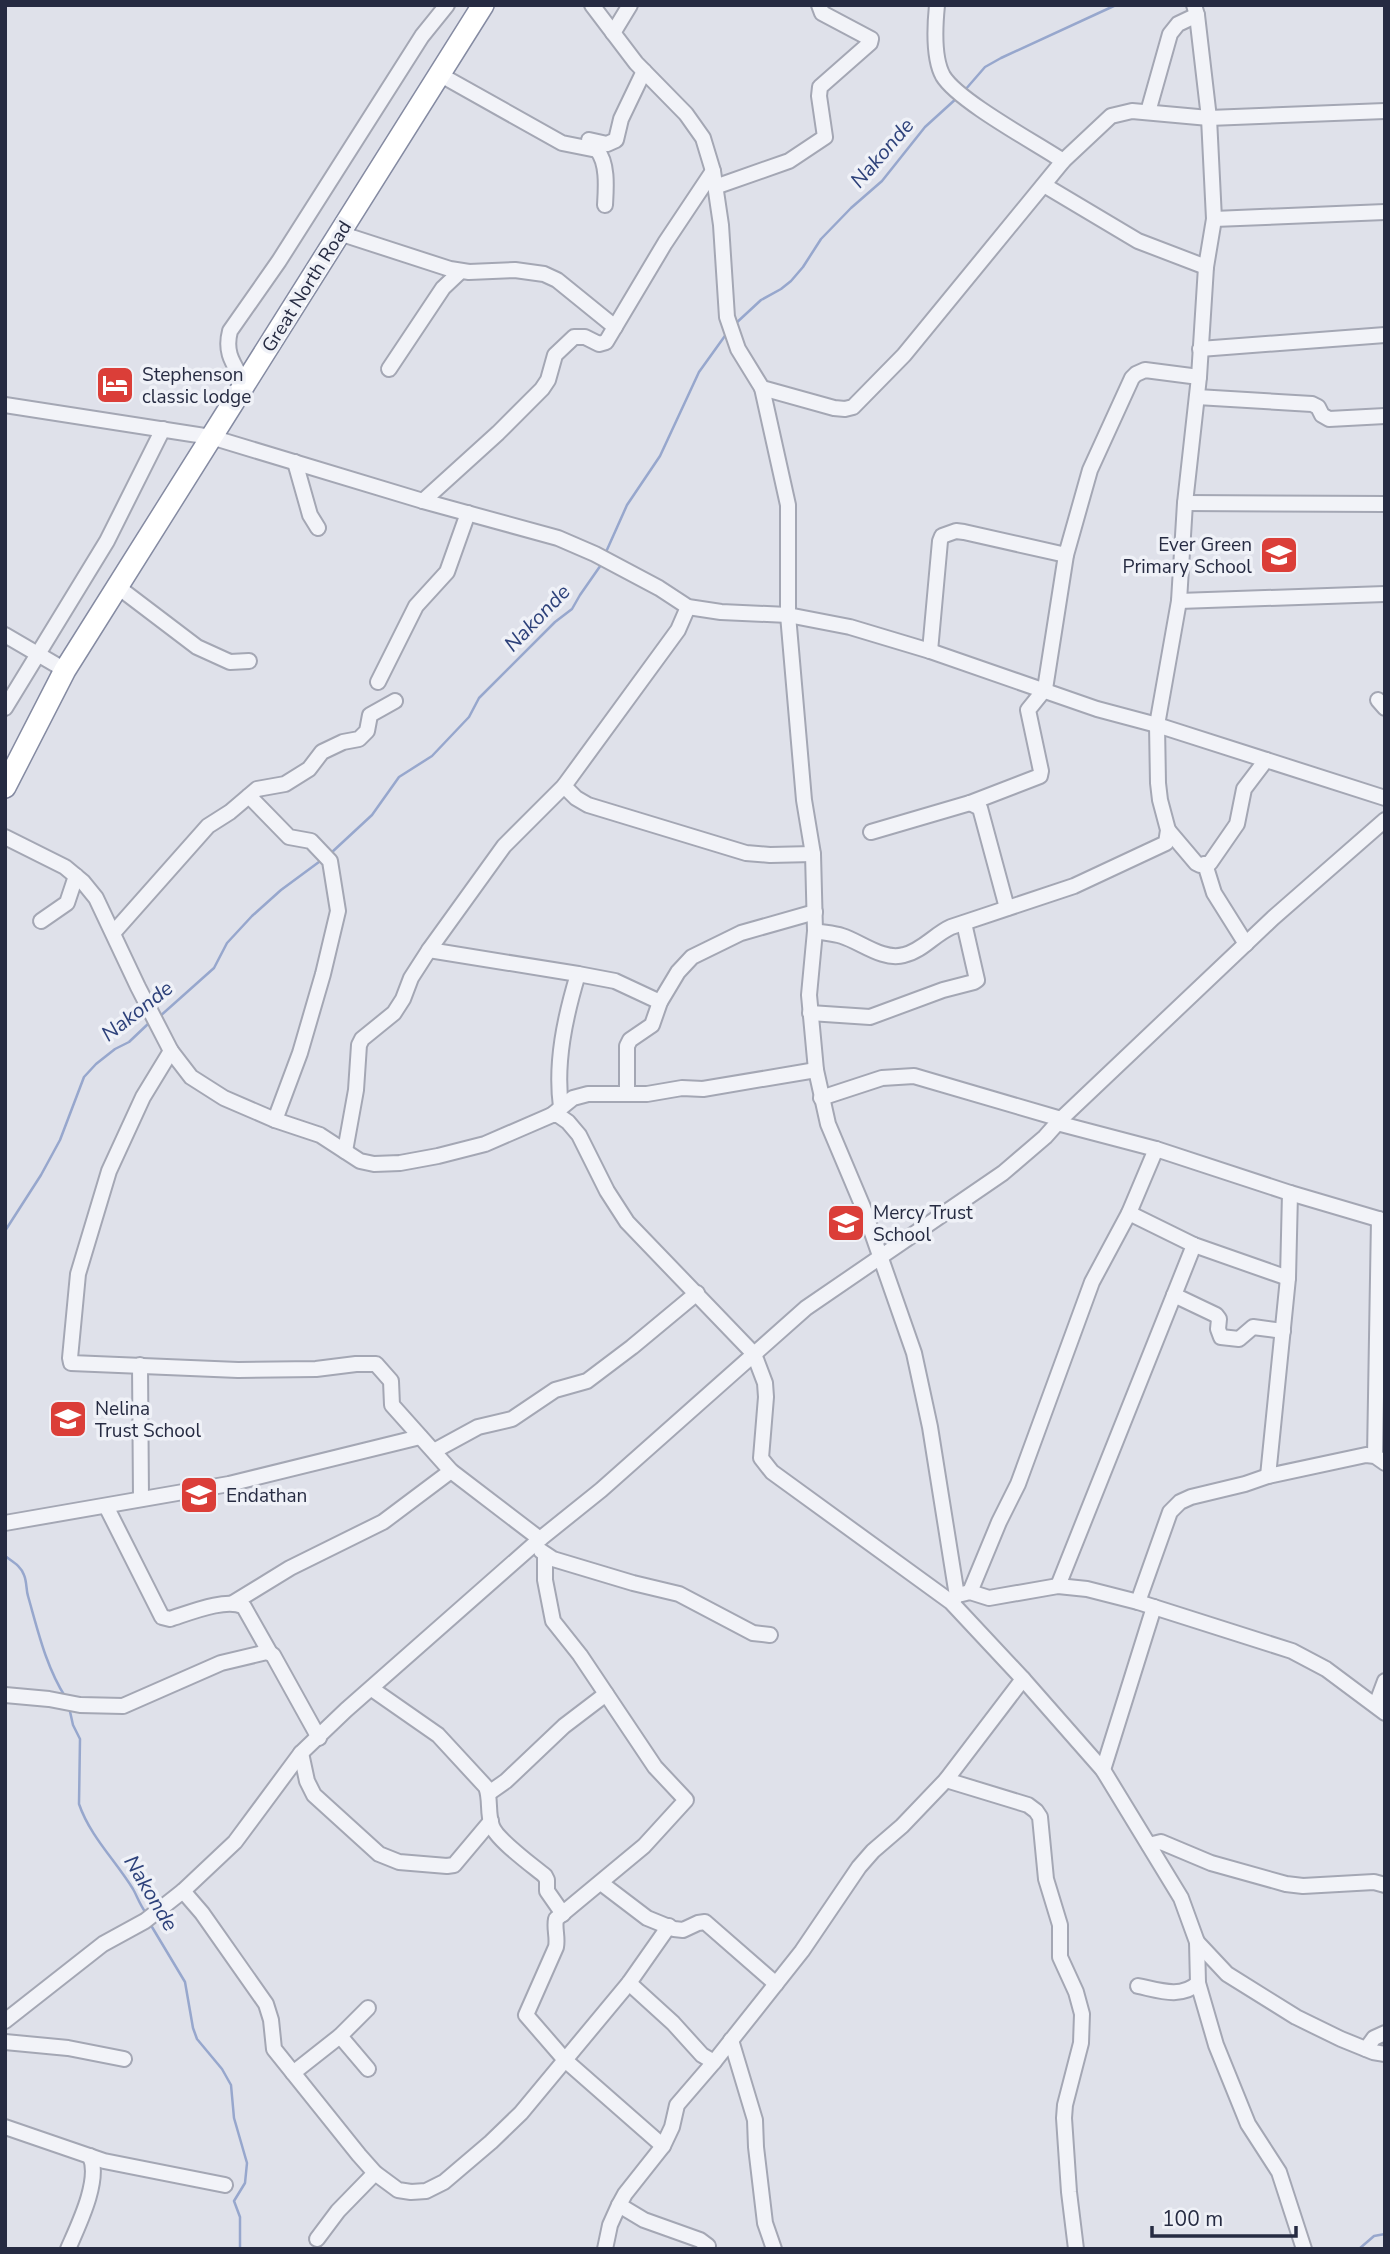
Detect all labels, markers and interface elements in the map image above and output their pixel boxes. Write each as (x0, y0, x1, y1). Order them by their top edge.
water label: Nakonde (844, 112, 920, 194)
street label: Great North Road (256, 216, 358, 357)
place label: Stephenson classic lodge (142, 362, 251, 410)
hotel icon: Stephenson classic lodge (94, 364, 136, 406)
place label: Ever Green Primary School (1123, 532, 1252, 580)
school or university icon: Ever Green Primary School (1258, 534, 1300, 576)
water label: Nakonde (498, 578, 576, 658)
water label: Nakonde (95, 974, 179, 1048)
place label: Mercy Trust School (873, 1200, 973, 1248)
school or university icon: Mercy Trust School (825, 1202, 867, 1244)
place label: Nelina Trust School (95, 1396, 201, 1444)
school or university icon: Nelina Trust School (47, 1398, 89, 1440)
school or university icon: Endathan (178, 1474, 220, 1516)
place label: Endathan (226, 1483, 307, 1509)
water label: Nakonde (117, 1850, 185, 1936)
scale bar (1152, 2194, 1296, 2238)
text: 100 m (1162, 2205, 1223, 2233)

